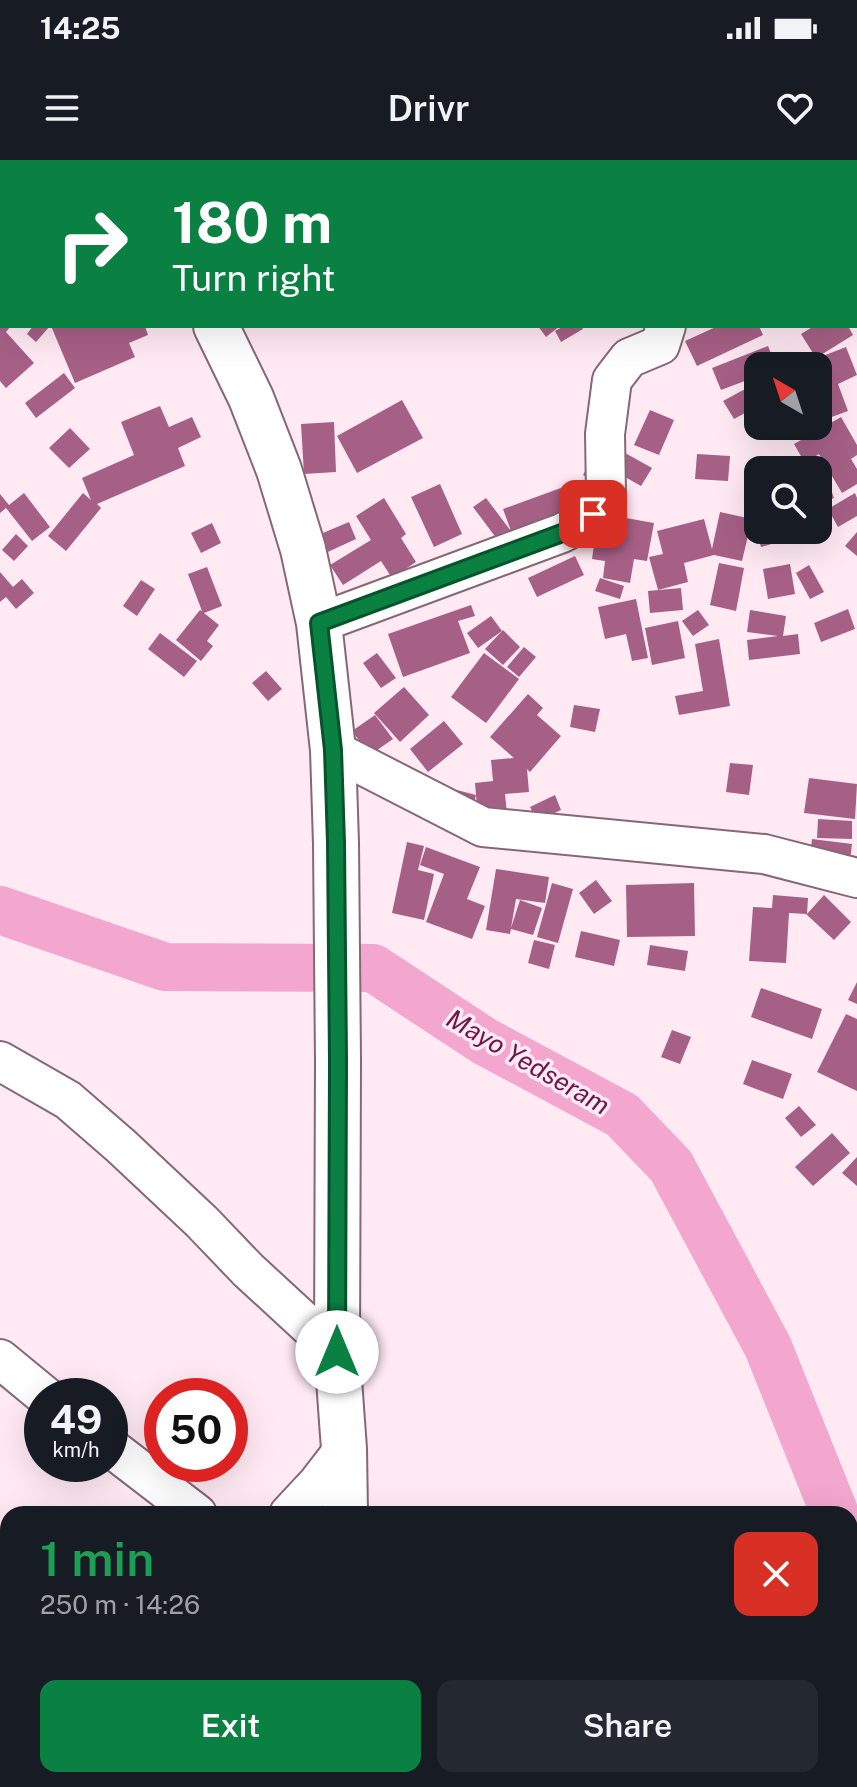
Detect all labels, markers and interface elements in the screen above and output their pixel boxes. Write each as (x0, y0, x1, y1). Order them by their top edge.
text: 14:25 (40, 10, 121, 46)
icon: menu (40, 86, 84, 130)
icon: heart (773, 86, 817, 130)
text: Drivr (387, 87, 470, 129)
text: 180 m (172, 190, 332, 256)
icon: right (40, 192, 144, 296)
text: Turn right (172, 257, 335, 299)
north arrow (744, 352, 832, 440)
map controls (744, 352, 832, 544)
button: search (744, 456, 832, 544)
pin (559, 480, 627, 548)
icon: arrive (571, 492, 615, 536)
water label: Mayo Yedseram (441, 1002, 615, 1121)
position arrow (295, 1310, 379, 1394)
speed limit sign: 50 (144, 1378, 248, 1482)
text: 49 (50, 1396, 102, 1443)
text: km/h (52, 1438, 100, 1462)
text: 1 min (40, 1530, 154, 1587)
button: close (734, 1532, 818, 1616)
text: 250 m · 14:26 (40, 1589, 200, 1620)
button: Exit (40, 1680, 421, 1772)
button: Share (437, 1680, 818, 1772)

